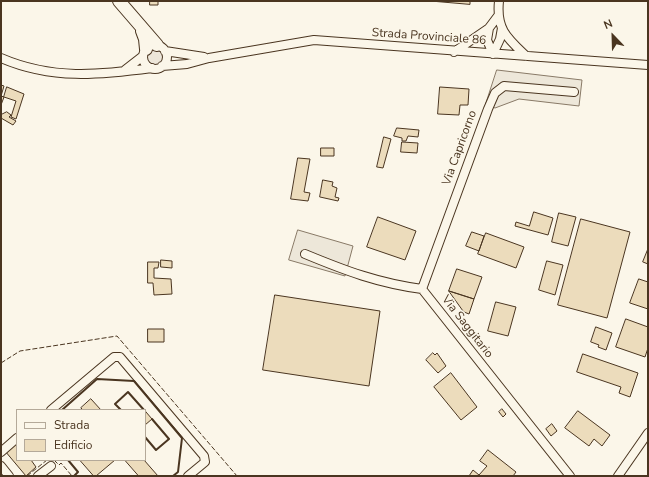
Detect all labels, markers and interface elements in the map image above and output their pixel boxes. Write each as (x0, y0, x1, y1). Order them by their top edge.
north arrow (593, 16, 633, 56)
text: N (601, 16, 615, 33)
street label: Strada Provinciale 86 (371, 26, 487, 48)
street label: Via Capricorno (440, 109, 480, 187)
street label: Via Saggitario (438, 293, 496, 361)
legend (16, 409, 146, 461)
text: Strada (54, 417, 90, 433)
text: Edificio (54, 437, 92, 453)

